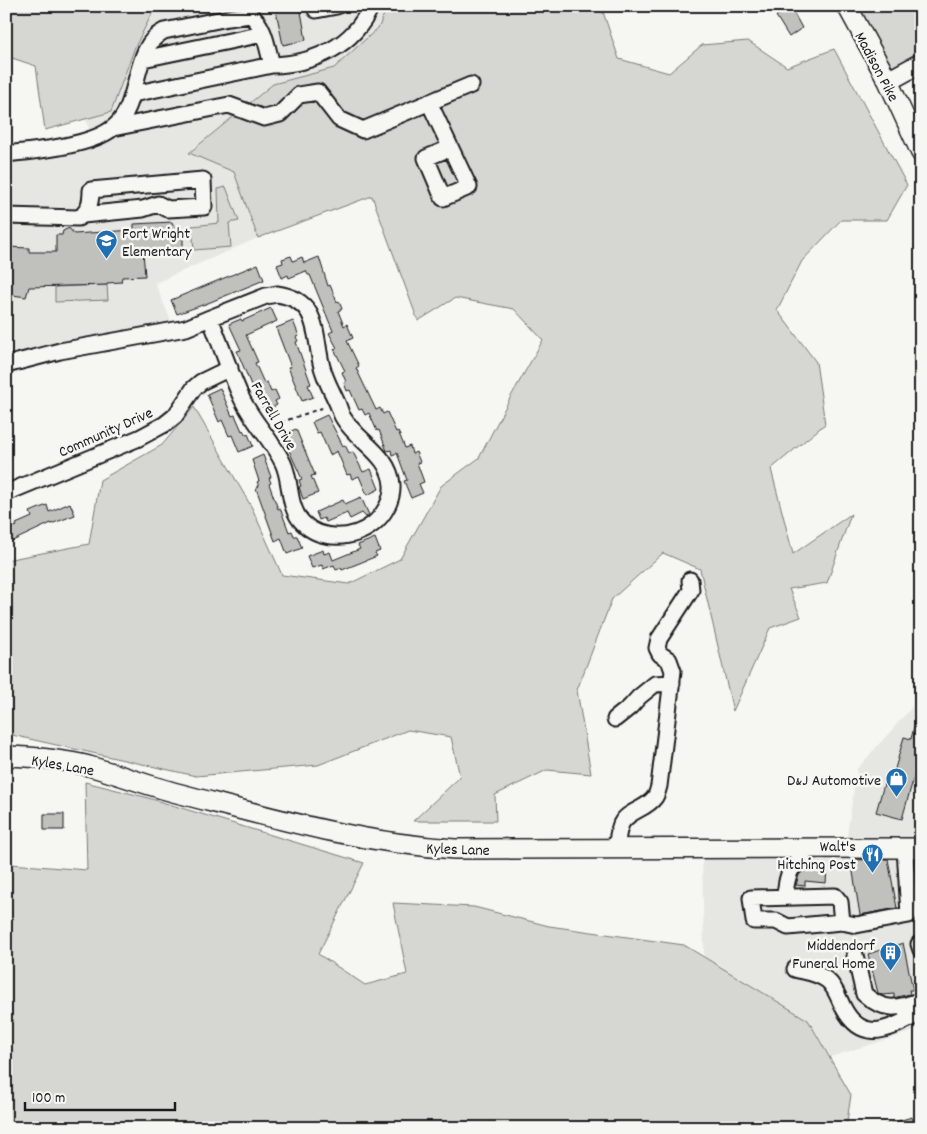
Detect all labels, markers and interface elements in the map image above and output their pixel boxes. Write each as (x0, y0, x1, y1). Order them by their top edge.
street label: Madison Pike (848, 28, 904, 106)
place label: Fort Wright Elementary (122, 223, 192, 264)
school or university icon: Fort Wright Elementary (94, 229, 118, 260)
street label: Farrell Drive (244, 378, 302, 455)
street label: Community Drive (55, 402, 157, 464)
street label: Kyles Lane (29, 750, 96, 783)
shop icon: D&J Automotive (885, 767, 909, 798)
place label: D&J Automotive (787, 770, 881, 793)
place label: Walt's Hitching Post (777, 836, 856, 877)
street label: Kyles Lane (426, 838, 490, 863)
restaurant icon: Walt's Hitching Post (860, 842, 884, 873)
place label: Middendorf Funeral Home (792, 935, 875, 976)
building icon: Middendorf Funeral Home (879, 941, 903, 972)
scale bar (25, 1079, 175, 1111)
text: 100 m (32, 1088, 65, 1110)

